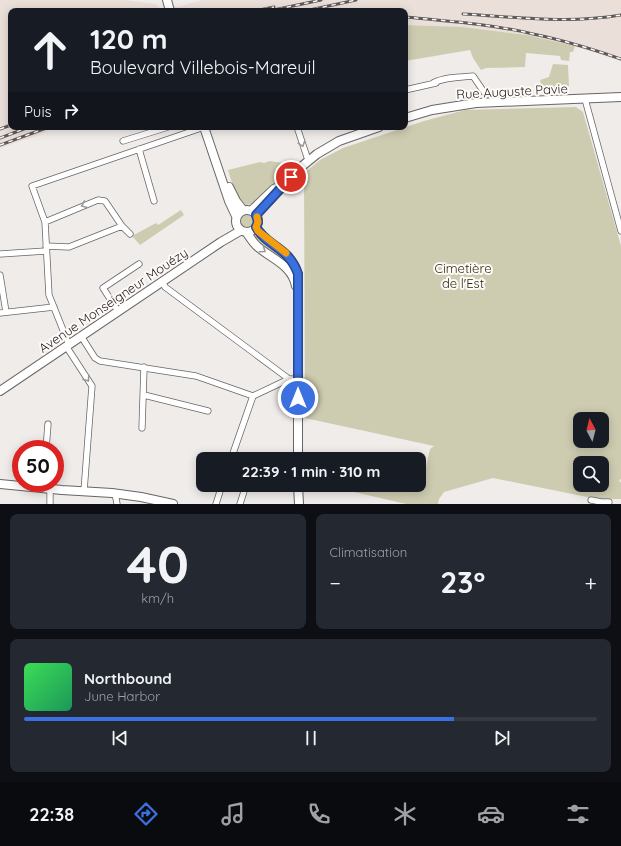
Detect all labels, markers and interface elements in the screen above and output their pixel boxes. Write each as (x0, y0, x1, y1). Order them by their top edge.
text: 120 m (90, 21, 168, 56)
icon: ahead (24, 24, 76, 76)
text: Boulevard Villebois-Mareuil (90, 56, 316, 79)
street label: Rue Auguste Pavie (456, 80, 568, 102)
icon: right (60, 100, 82, 122)
text: Puis (24, 102, 52, 121)
one-way arrow (298, 140, 306, 147)
pin (274, 160, 308, 194)
icon: arrive (280, 166, 302, 188)
one-way arrow (80, 201, 87, 209)
street label: Avenue Monseigneur Mouézy (35, 244, 191, 356)
one-way arrow (259, 245, 266, 253)
park label: Cimetière de l'Est (434, 260, 492, 291)
one-way arrow (83, 375, 90, 382)
position arrow (277, 377, 319, 419)
north arrow (573, 412, 609, 448)
map controls (573, 412, 609, 492)
speed limit sign: 50 (12, 440, 64, 492)
button: search (573, 456, 609, 492)
text: 22:39 · 1 min · 310 m (242, 462, 380, 481)
text: 40 (126, 531, 189, 596)
text: Climatisation (330, 544, 407, 560)
text: 23° (440, 563, 485, 601)
text: − (330, 569, 341, 597)
text: + (585, 569, 597, 597)
text: km/h (141, 590, 174, 606)
text: Northbound (84, 669, 172, 688)
text: June Harbor (84, 688, 160, 704)
icon: previous (109, 727, 131, 749)
icon: pause (300, 727, 322, 749)
icon: next (491, 727, 513, 749)
icon: directions (132, 800, 160, 828)
icon: music (219, 800, 247, 828)
icon: phone (305, 800, 333, 828)
icon: climate (391, 800, 419, 828)
icon: car (477, 800, 505, 828)
icon: filters (564, 800, 592, 828)
text: 22:38 (29, 803, 74, 826)

